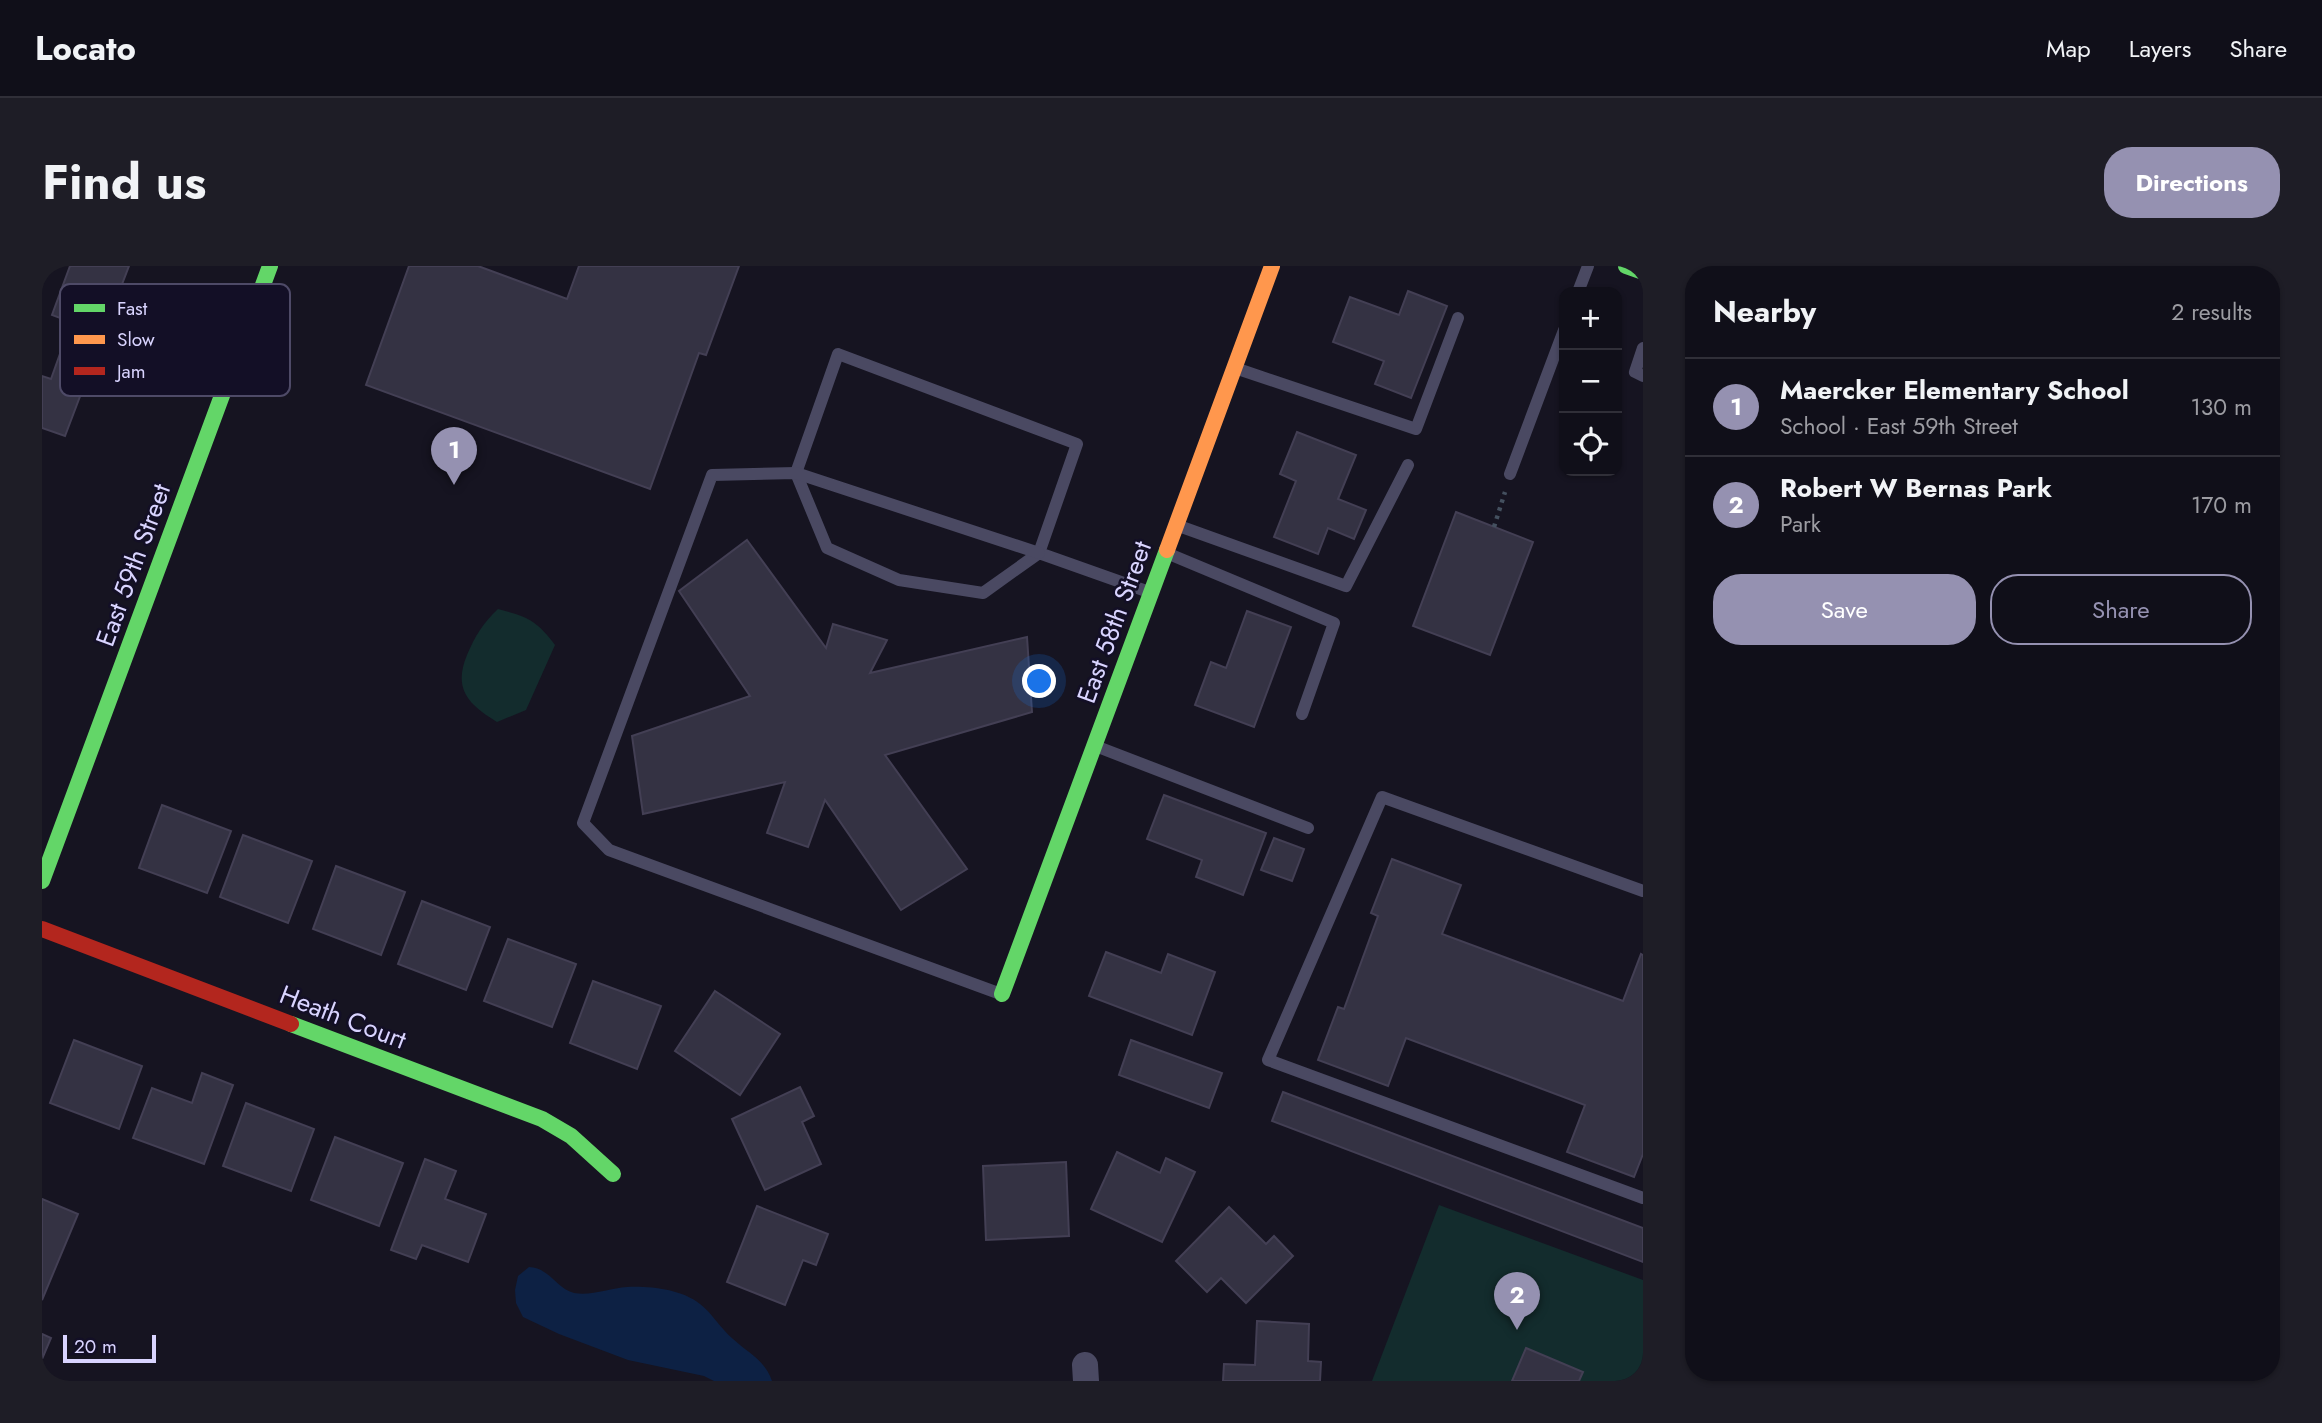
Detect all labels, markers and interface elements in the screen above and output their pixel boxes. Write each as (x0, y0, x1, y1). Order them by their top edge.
text: Locato (35, 25, 136, 72)
text: Map (2046, 31, 2091, 66)
text: Layers (2129, 31, 2191, 66)
text: Share (2229, 31, 2287, 66)
text: Find us (42, 147, 206, 217)
button: Directions (2104, 147, 2280, 218)
legend (60, 284, 290, 396)
map controls (1559, 287, 1622, 476)
button: + (1559, 287, 1622, 350)
text: Nearby (1713, 290, 1816, 333)
text: Fast (117, 295, 148, 322)
text: 2 results (2171, 295, 2252, 329)
text: Slow (117, 326, 155, 353)
button: − (1559, 350, 1622, 413)
text: Jam (114, 358, 146, 385)
text: Maercker Elementary School (1780, 371, 2129, 409)
text: 1 (1730, 390, 1742, 424)
text: 130 m (2190, 390, 2252, 424)
text: School · East 59th Street (1780, 409, 2018, 443)
button: locate (1559, 413, 1622, 476)
pin: 1 (431, 427, 477, 485)
text: Robert W Bernas Park (1780, 469, 2052, 507)
street label: East 59th Street (86, 478, 180, 652)
text: 2 (1728, 488, 1744, 522)
text: 170 m (2191, 488, 2252, 522)
text: Park (1780, 507, 1821, 541)
street label: East 58th Street (1067, 535, 1161, 708)
button: Save (1713, 574, 1976, 645)
button: Share (1990, 574, 2252, 645)
your location (1022, 664, 1056, 698)
street label: Heath Court (274, 975, 413, 1059)
pin: 2 (1494, 1272, 1540, 1330)
scale bar (63, 1332, 156, 1364)
text: 20 m (74, 1333, 117, 1360)

